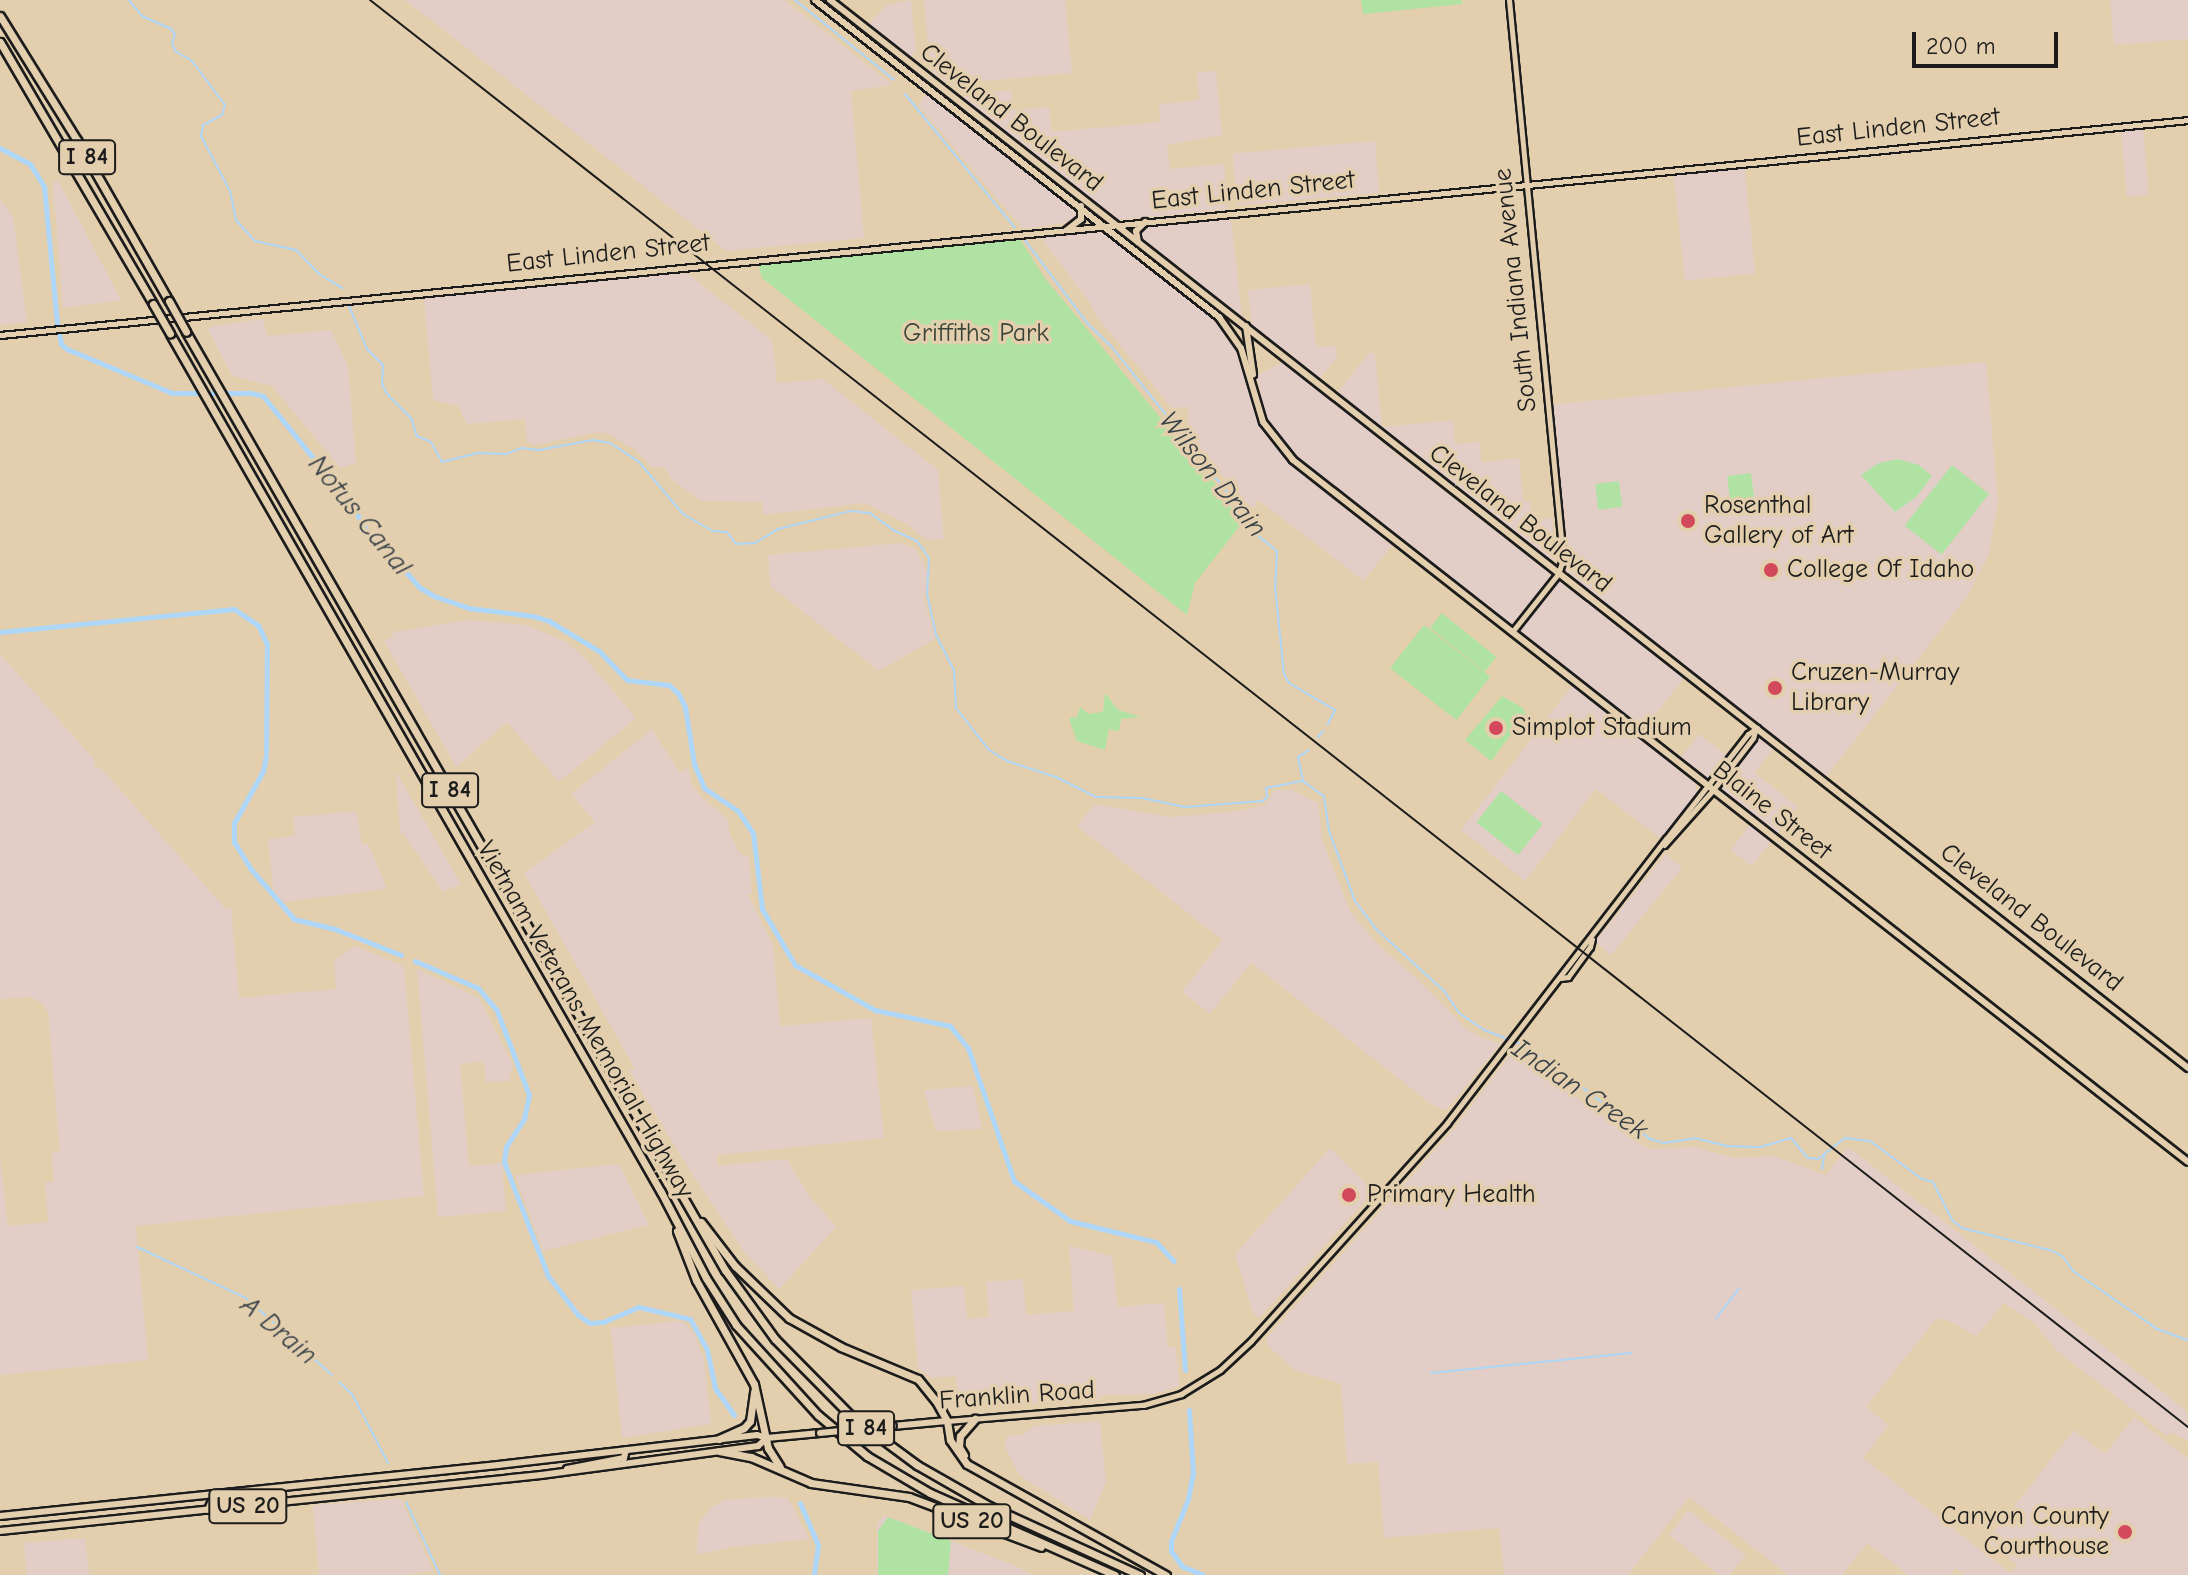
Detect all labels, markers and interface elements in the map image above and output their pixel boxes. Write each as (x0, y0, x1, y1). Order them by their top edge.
scale bar (1916, 16, 2062, 66)
text: 200 m (1926, 32, 1996, 60)
street label: Cleveland Boulevard (914, 37, 1108, 199)
street label: East Linden Street (1795, 102, 2001, 154)
road number: I 84 (57, 137, 117, 177)
street label: East Linden Street (1150, 165, 1356, 217)
street label: South Indiana Avenue (1488, 167, 1544, 413)
street label: East Linden Street (505, 228, 711, 280)
park label: Griffiths Park (903, 318, 1049, 350)
water label: Wilson Drain (1152, 404, 1274, 544)
street label: Cleveland Boulevard (1423, 438, 1617, 600)
water label: Notus Canal (301, 448, 419, 582)
place label: Rosenthal Gallery of Art (1704, 490, 1854, 552)
marker: Rosenthal Gallery of Art (1679, 512, 1697, 530)
place label: College Of Idaho (1787, 554, 1974, 586)
marker: College Of Idaho (1762, 561, 1780, 579)
place label: Cruzen-Murray Library (1791, 657, 1959, 718)
marker: Cruzen-Murray Library (1766, 679, 1784, 697)
place label: Simplot Stadium (1512, 712, 1692, 744)
marker: Simplot Stadium (1487, 719, 1505, 737)
street label: Blaine Street (1706, 755, 1838, 867)
road number: I 84 (420, 770, 480, 810)
street label: Vietnam Veterans Memorial Highway (470, 836, 700, 1204)
street label: Cleveland Boulevard (1934, 837, 2128, 999)
water label: Indian Creek (1506, 1031, 1654, 1147)
place label: Primary Health (1367, 1179, 1536, 1211)
marker: Primary Health (1338, 1184, 1360, 1206)
water label: A Drain (234, 1288, 324, 1372)
street label: Franklin Road (938, 1375, 1096, 1417)
road number: I 84 (836, 1408, 896, 1448)
road number: US 20 (208, 1486, 288, 1526)
road number: US 20 (932, 1501, 1012, 1541)
place label: Canyon County Courthouse (1941, 1501, 2109, 1562)
marker: Canyon County Courthouse (2116, 1523, 2134, 1541)

